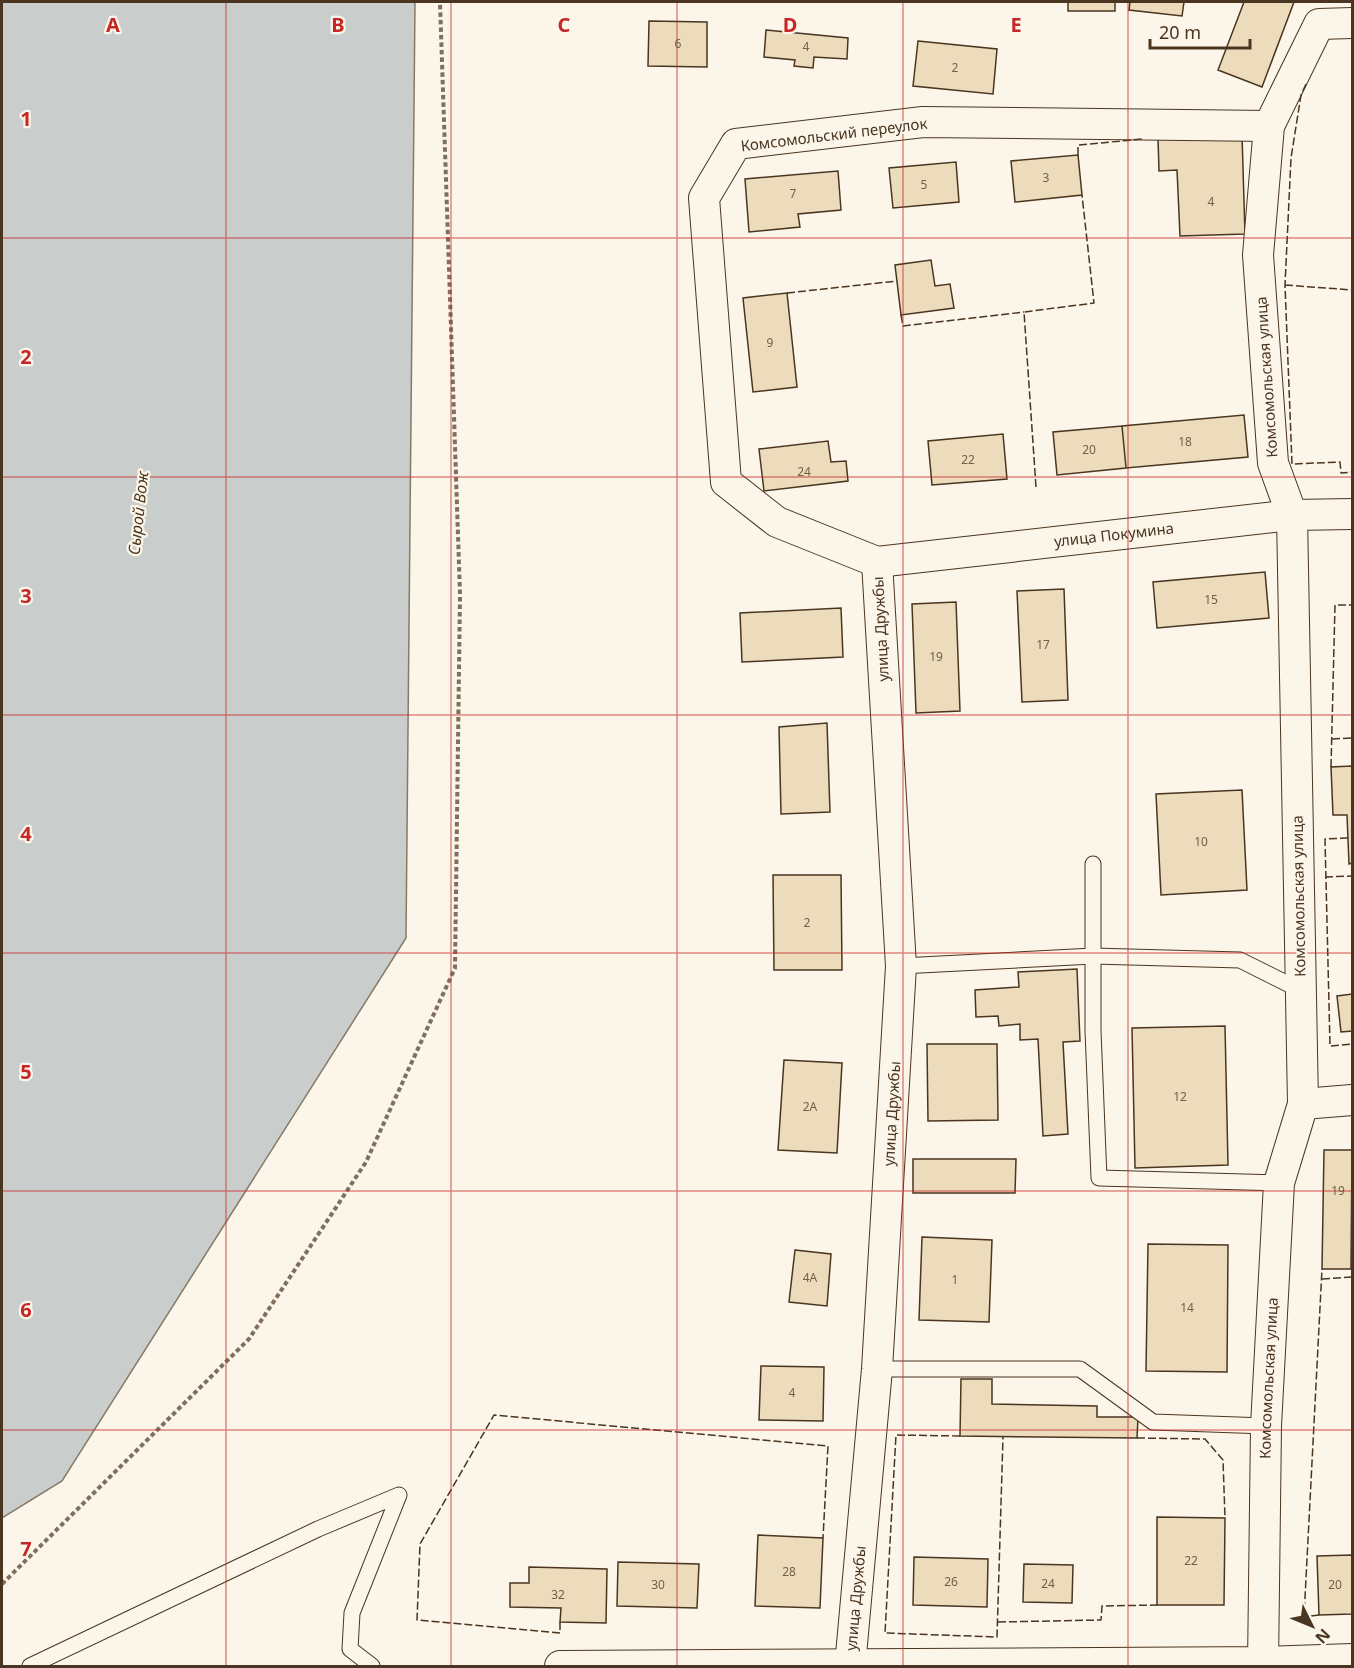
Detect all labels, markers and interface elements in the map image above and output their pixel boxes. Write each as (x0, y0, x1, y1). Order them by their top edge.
text: A (106, 11, 120, 38)
text: B (331, 11, 345, 38)
text: C (558, 11, 571, 38)
text: D (783, 11, 797, 38)
text: E (1010, 11, 1022, 38)
scale bar (1150, 12, 1250, 50)
text: 20 m (1159, 20, 1201, 44)
house number: 6 (675, 35, 682, 52)
house number: 4 (803, 38, 810, 55)
house number: 2 (952, 59, 959, 76)
text: 1 (20, 105, 32, 132)
street label: Комсомольский переулок (739, 113, 928, 155)
house number: 3 (1043, 169, 1050, 186)
house number: 5 (921, 176, 928, 193)
house number: 7 (790, 185, 797, 202)
house number: 4 (1208, 193, 1215, 210)
street label: Комсомольская улица (1250, 296, 1282, 458)
house number: 9 (767, 334, 774, 351)
text: 2 (20, 343, 32, 370)
house number: 18 (1178, 433, 1192, 450)
house number: 20 (1082, 441, 1096, 458)
house number: 22 (961, 451, 975, 468)
house number: 24 (797, 463, 811, 480)
water label: Сырой Вож (123, 469, 153, 556)
street label: улица Покумина (1053, 517, 1175, 551)
street label: улица Дружбы (867, 576, 893, 682)
text: 3 (20, 582, 32, 609)
house number: 15 (1204, 591, 1218, 608)
house number: 17 (1036, 636, 1050, 653)
house number: 19 (929, 648, 943, 665)
street label: Комсомольская улица (1287, 815, 1309, 977)
text: 4 (20, 820, 32, 847)
house number: 10 (1194, 833, 1208, 850)
house number: 2 (804, 914, 811, 931)
text: 5 (20, 1058, 32, 1085)
street label: улица Дружбы (878, 1060, 904, 1167)
house number: 12 (1173, 1088, 1187, 1105)
house number: 2А (803, 1098, 818, 1115)
house number: 19 (1331, 1182, 1345, 1199)
house number: 4А (803, 1269, 818, 1286)
house number: 1 (952, 1271, 958, 1288)
text: 6 (20, 1296, 32, 1323)
street label: Комсомольская улица (1255, 1297, 1282, 1459)
house number: 14 (1180, 1299, 1194, 1316)
house number: 4 (789, 1384, 796, 1401)
text: 7 (20, 1535, 32, 1562)
street label: улица Дружбы (840, 1545, 870, 1652)
house number: 22 (1184, 1552, 1198, 1569)
house number: 28 (782, 1563, 796, 1580)
house number: 26 (944, 1573, 958, 1590)
house number: 24 (1041, 1575, 1055, 1592)
house number: 30 (651, 1576, 665, 1593)
house number: 20 (1328, 1576, 1342, 1593)
house number: 32 (551, 1586, 565, 1603)
north arrow (1282, 1596, 1342, 1656)
text: N (1310, 1624, 1335, 1648)

